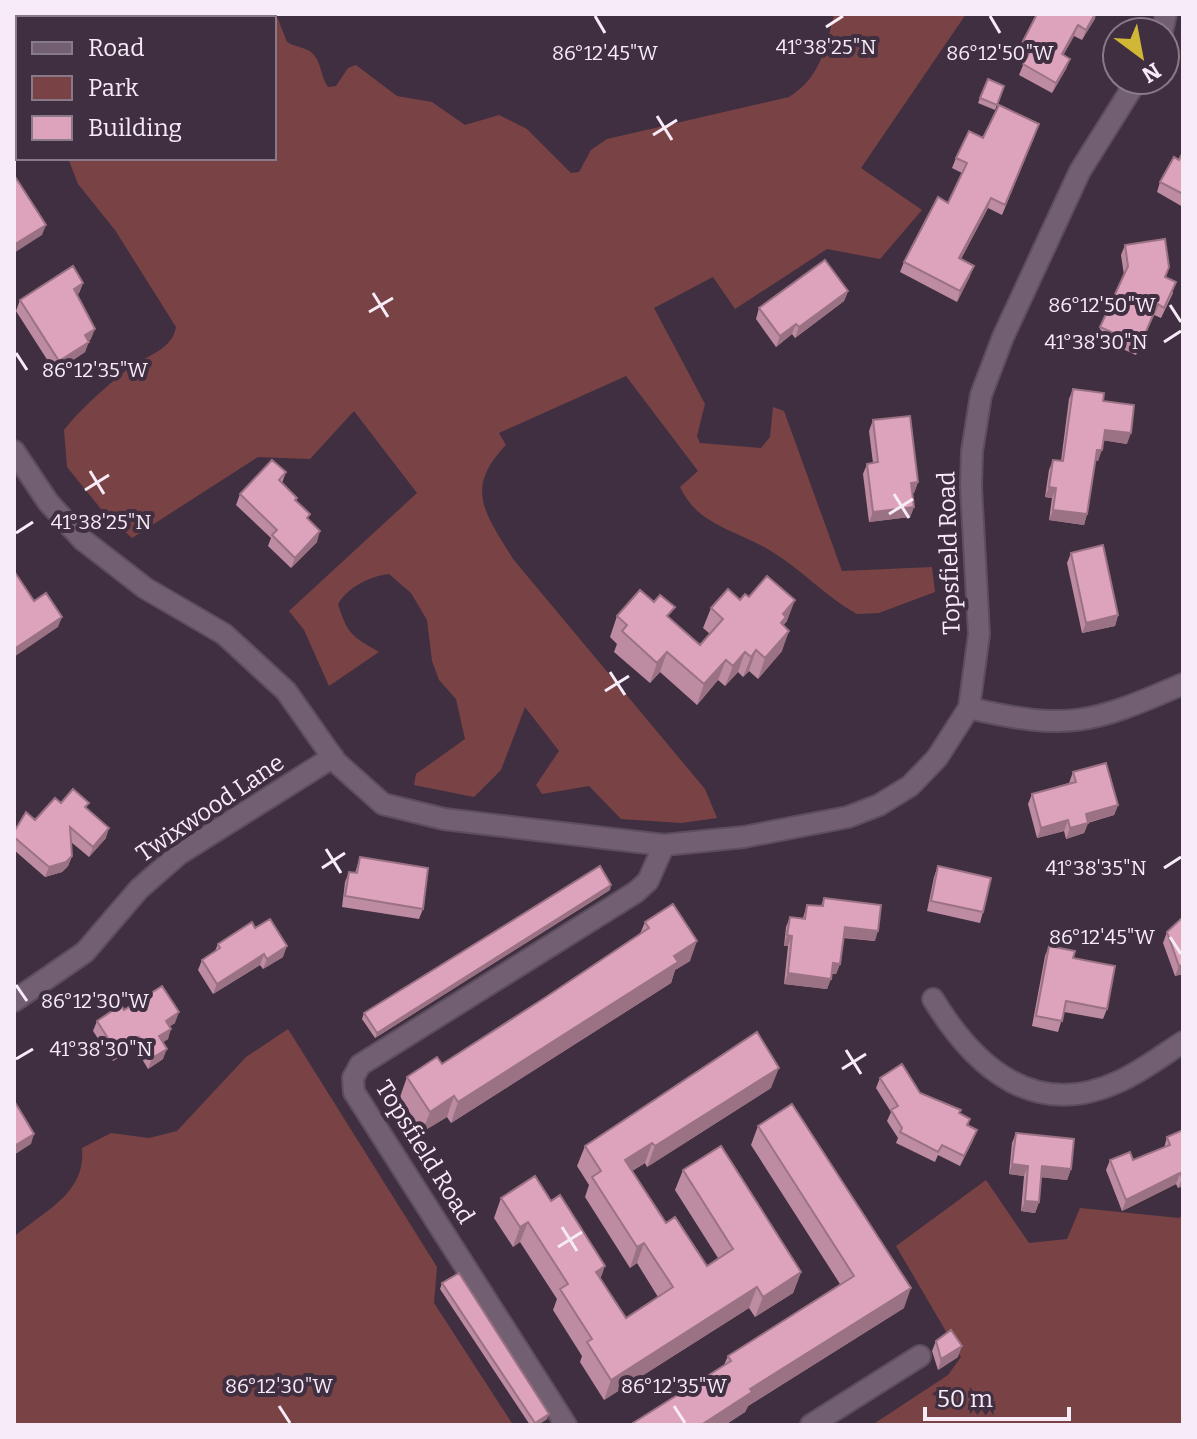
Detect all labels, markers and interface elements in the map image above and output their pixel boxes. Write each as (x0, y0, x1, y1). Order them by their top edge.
legend (16, 16, 276, 160)
north arrow (1101, 16, 1181, 96)
text: Road (88, 34, 144, 62)
text: 41°38'25"N (776, 35, 876, 59)
text: 86°12'45"W (552, 41, 659, 65)
text: 86°12'50"W (946, 41, 1054, 65)
text: N (1137, 57, 1166, 88)
text: Park (88, 74, 139, 102)
text: Building (88, 114, 182, 142)
text: 86°12'50"W (1048, 293, 1156, 317)
text: 41°38'30"N (1044, 330, 1148, 354)
text: 86°12'35"W (42, 358, 148, 382)
street label: Topsfield Road (932, 471, 966, 635)
text: 41°38'25"N (51, 510, 151, 534)
street label: Twixwood Lane (131, 748, 289, 868)
text: 41°38'35"N (1046, 856, 1147, 880)
text: 86°12'45"W (1049, 925, 1156, 949)
text: 86°12'30"W (41, 989, 150, 1013)
text: 41°38'30"N (49, 1037, 153, 1061)
street label: Topsfield Road (370, 1075, 480, 1229)
scale bar (925, 1371, 1069, 1421)
text: 86°12'30"W (225, 1374, 334, 1398)
text: 86°12'35"W (621, 1374, 727, 1398)
text: 50 m (937, 1385, 993, 1413)

